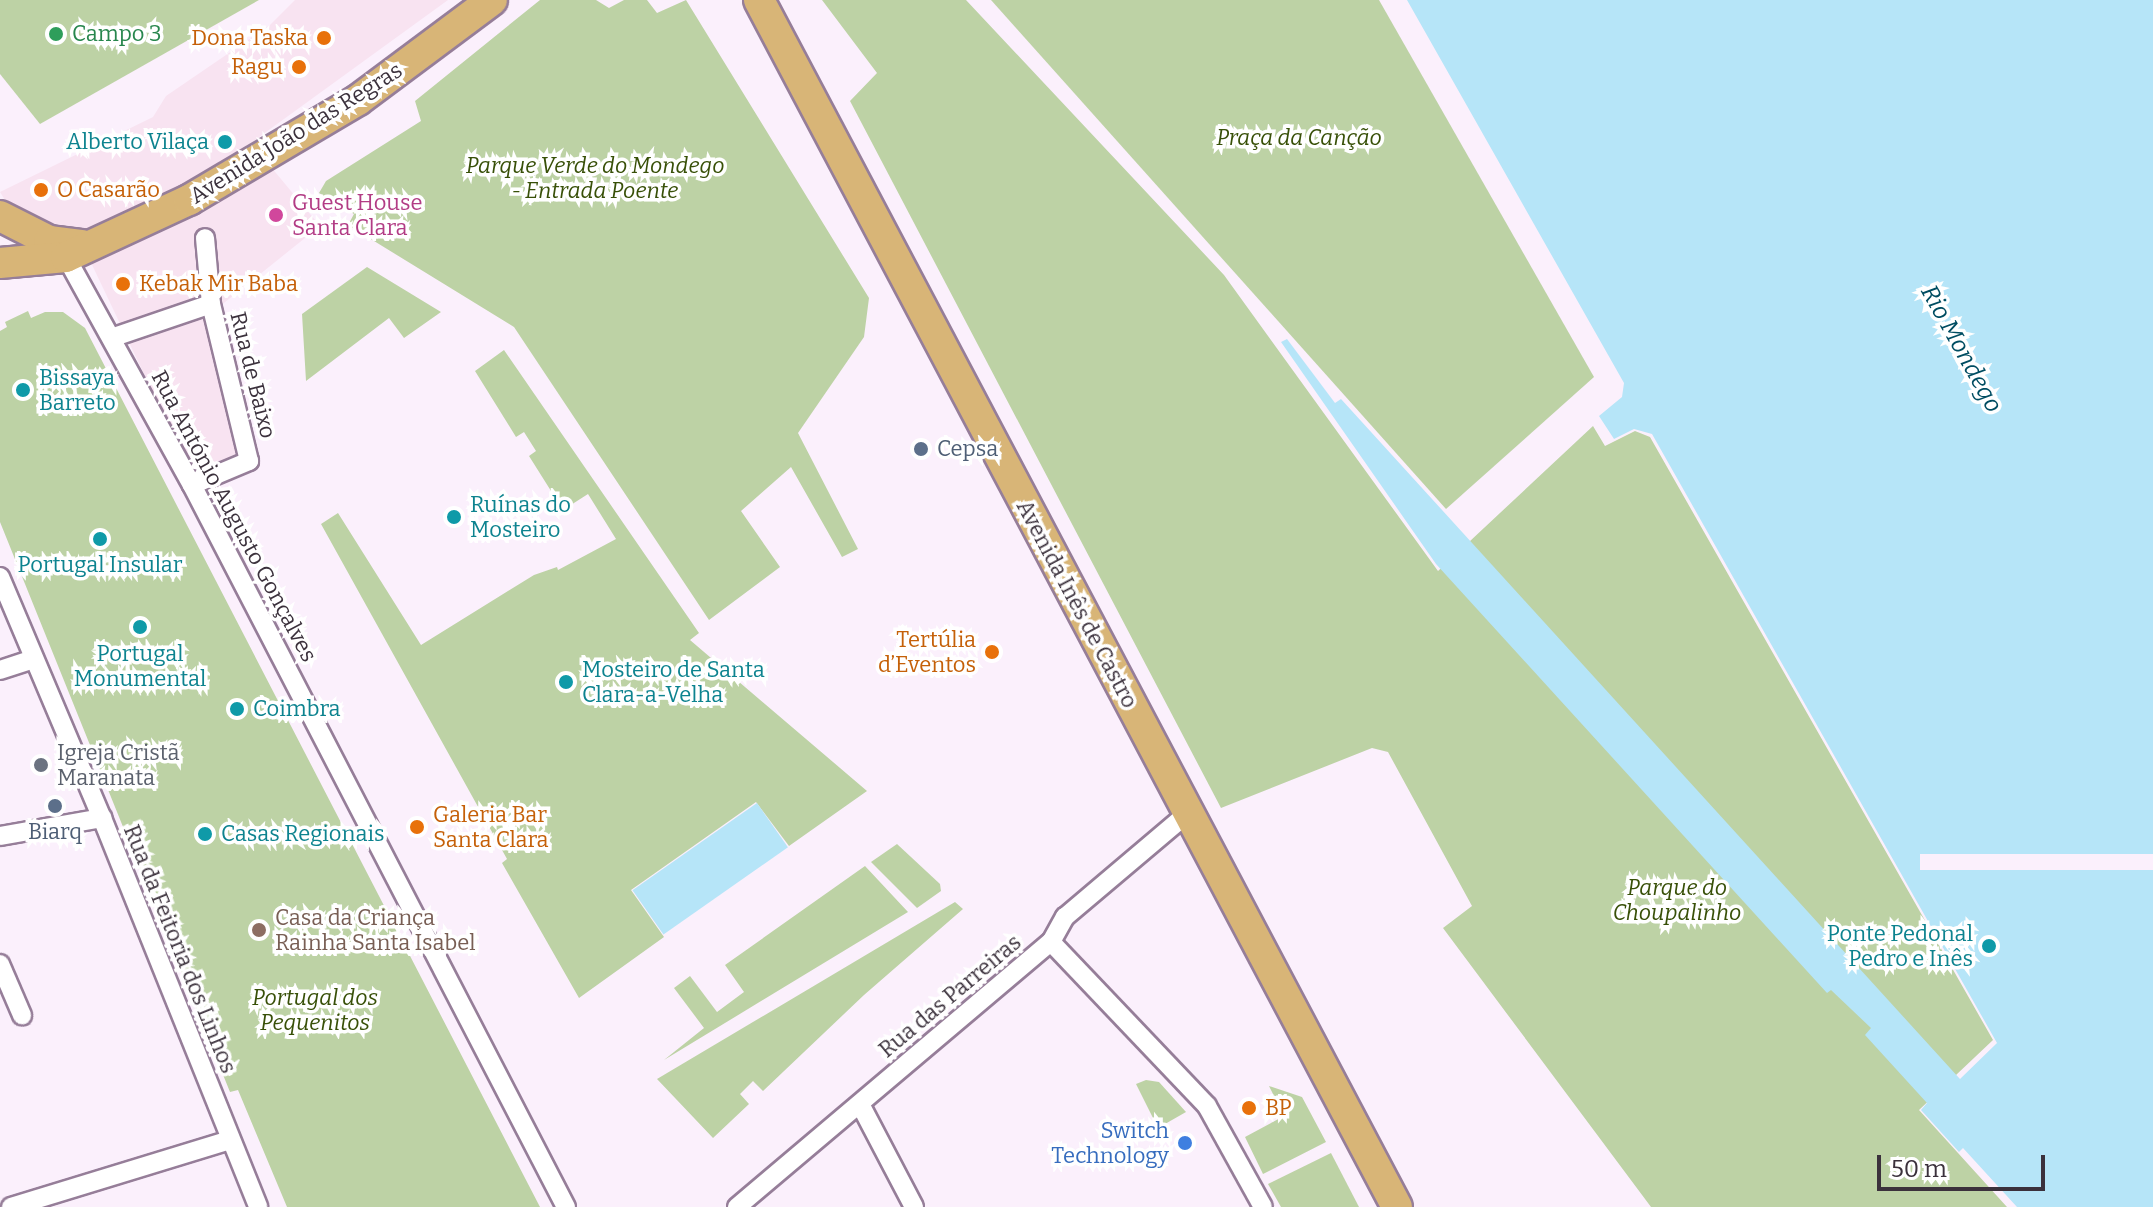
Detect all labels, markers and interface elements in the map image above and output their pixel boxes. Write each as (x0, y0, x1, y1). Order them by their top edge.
place label: Campo 3 (72, 21, 161, 47)
marker: Campo 3 (47, 25, 65, 43)
place label: Dona Taska (191, 25, 308, 51)
marker: Dona Taska (315, 29, 333, 47)
place label: Ragu (231, 54, 283, 80)
street label: Avenida João das Regras (185, 57, 407, 209)
marker: Ragu (290, 58, 308, 76)
park label: Praça da Canção (1216, 125, 1382, 151)
place label: Alberto Vilaça (66, 129, 209, 155)
marker: Alberto Vilaça (216, 133, 234, 151)
park label: Parque Verde do Mondego - Entrada Poente (466, 152, 724, 204)
place label: O Casarão (57, 177, 160, 203)
marker: O Casarão (32, 181, 50, 199)
place label: Guest House Santa Clara (292, 189, 422, 240)
marker: Guest House Santa Clara (267, 206, 285, 224)
place label: Kebak Mir Baba (139, 271, 298, 297)
marker: Kebak Mir Baba (114, 275, 132, 293)
water label: Rio Mondego (1914, 280, 2008, 418)
street label: Rua de Baixo (225, 309, 281, 441)
place label: Bissaya Barreto (39, 364, 116, 416)
street label: Rua António Augusto Gonçalves (146, 366, 322, 666)
marker: Bissaya Barreto (14, 381, 32, 399)
place label: Cepsa (937, 436, 998, 462)
marker: Cepsa (912, 440, 930, 458)
place label: Ruínas do Mosteiro (470, 491, 571, 542)
street label: Avenida Inês de Castro (1011, 496, 1143, 712)
marker: Ruínas do Mosteiro (445, 508, 463, 526)
marker: Portugal Insular (91, 530, 109, 548)
place label: Portugal Insular (17, 552, 183, 578)
marker: Portugal Monumental (131, 618, 149, 636)
place label: Tertúlia d’Eventos (878, 626, 976, 678)
place label: Portugal Monumental (74, 640, 206, 692)
marker: Tertúlia d’Eventos (983, 643, 1001, 661)
place label: Mosteiro de Santa Clara-a-Velha (582, 656, 765, 708)
marker: Mosteiro de Santa Clara-a-Velha (557, 673, 575, 691)
place label: Coimbra (253, 696, 341, 722)
marker: Coimbra (228, 700, 246, 718)
place label: Igreja Cristã Maranata (57, 739, 180, 790)
marker: Igreja Cristã Maranata (32, 756, 50, 774)
marker: Biarq (46, 797, 64, 815)
place label: Galeria Bar Santa Clara (433, 801, 549, 852)
marker: Galeria Bar Santa Clara (408, 818, 426, 836)
place label: Biarq (28, 819, 82, 845)
street label: Rua da Feitoria dos Linhos (118, 821, 242, 1077)
place label: Casas Regionais (221, 821, 385, 847)
marker: Casas Regionais (196, 825, 214, 843)
park label: Parque do Choupalinho (1613, 874, 1741, 926)
place label: Casa da Criança Rainha Santa Isabel (275, 904, 476, 956)
place label: Ponte Pedonal Pedro e Inês (1827, 920, 1973, 972)
marker: Casa da Criança Rainha Santa Isabel (250, 921, 268, 939)
street label: Rua das Parreiras (874, 929, 1026, 1063)
marker: Ponte Pedonal Pedro e Inês (1980, 937, 1998, 955)
park label: Portugal dos Pequenitos (252, 984, 378, 1036)
place label: BP (1265, 1095, 1292, 1121)
marker: BP (1240, 1099, 1258, 1117)
place label: Switch Technology (1051, 1117, 1169, 1168)
marker: Switch Technology (1176, 1134, 1194, 1152)
scale bar (1881, 1139, 2049, 1189)
text: 50 m (1891, 1155, 1947, 1183)

